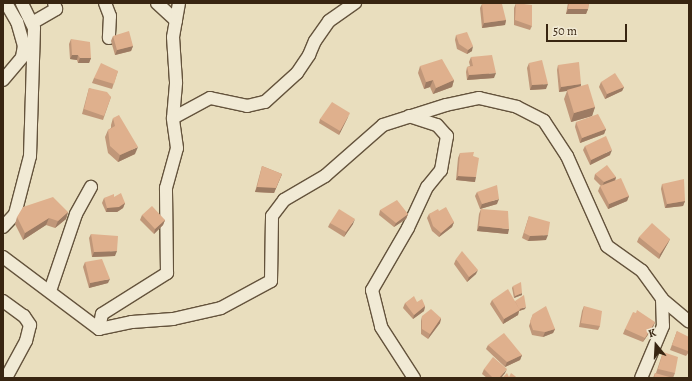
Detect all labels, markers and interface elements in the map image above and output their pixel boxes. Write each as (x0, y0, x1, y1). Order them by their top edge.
scale bar (548, 16, 629, 42)
text: 50 m (553, 23, 577, 39)
north arrow (636, 325, 676, 365)
text: K (646, 325, 658, 341)

